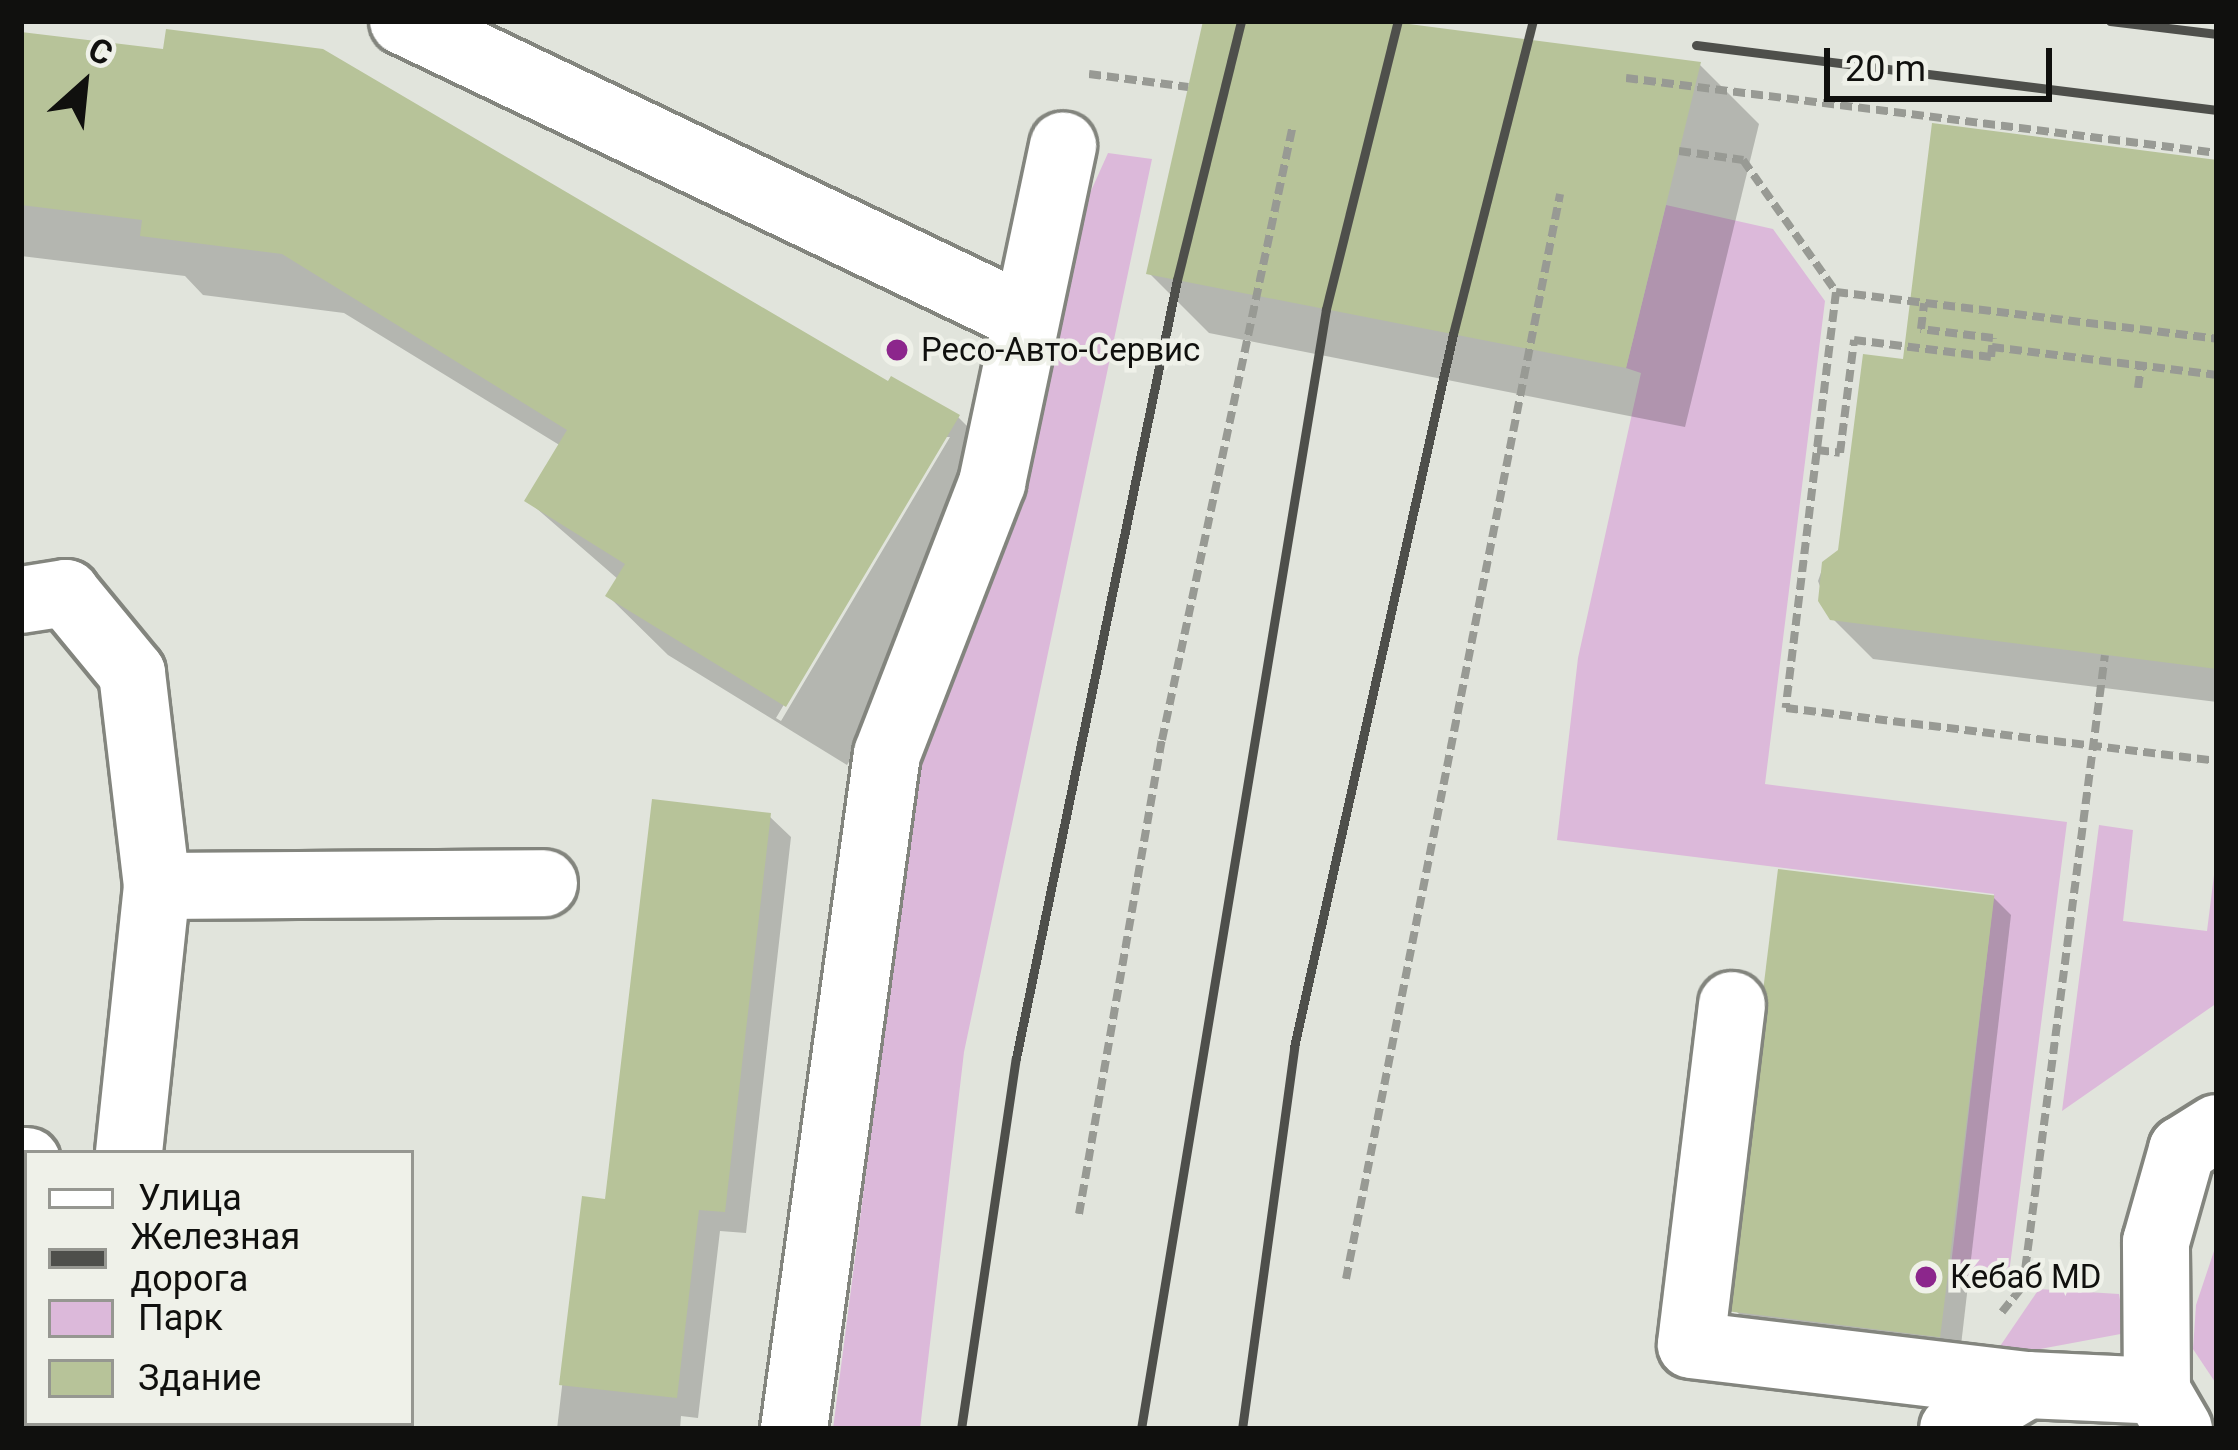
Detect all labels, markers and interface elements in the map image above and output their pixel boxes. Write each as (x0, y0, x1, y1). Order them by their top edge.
north arrow (24, 24, 144, 144)
scale bar (1830, 24, 2058, 98)
text: С (82, 29, 119, 74)
text: 20 m (1845, 48, 1926, 90)
place label: Ресо-Авто-Сервис (921, 330, 1200, 370)
marker: Ресо-Авто-Сервис (884, 337, 910, 363)
legend (24, 1150, 414, 1426)
text: Улица (138, 1177, 242, 1219)
text: Железная дорога (131, 1216, 300, 1300)
place label: Кебаб MD (1950, 1257, 2101, 1297)
marker: Кебаб MD (1913, 1264, 1939, 1290)
text: Парк (138, 1297, 223, 1339)
text: Здание (138, 1357, 261, 1399)

